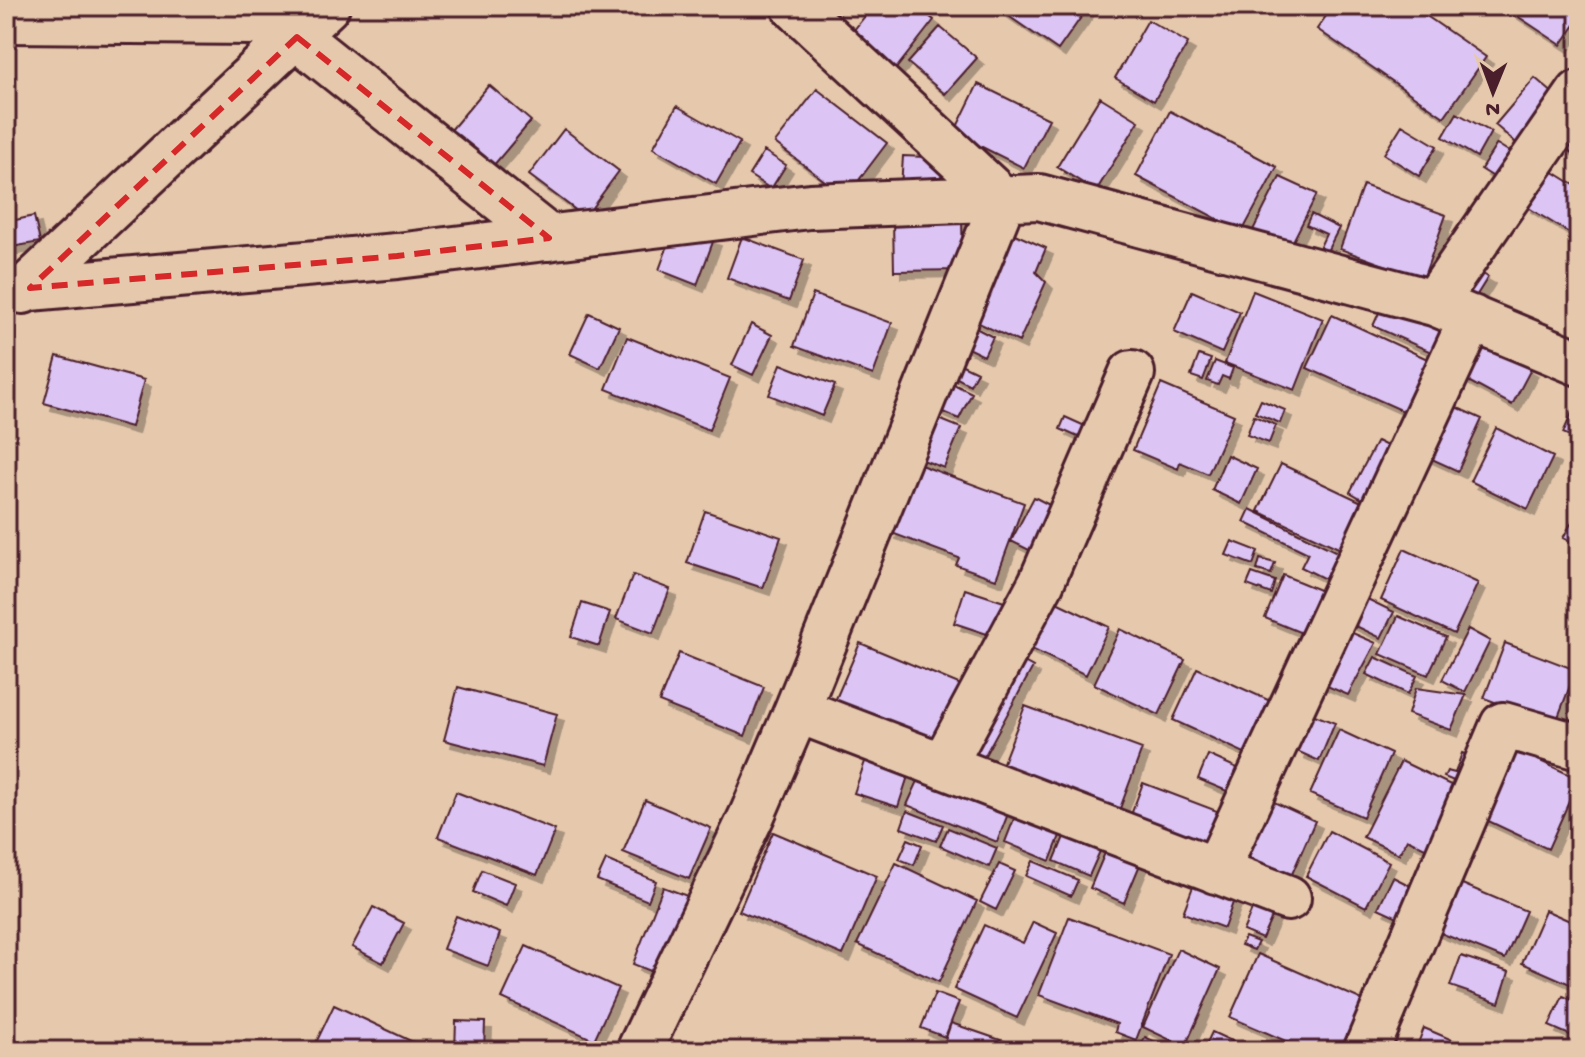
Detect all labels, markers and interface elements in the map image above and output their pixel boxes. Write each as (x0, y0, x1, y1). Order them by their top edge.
north arrow (1453, 52, 1533, 132)
text: N (1485, 95, 1500, 121)

